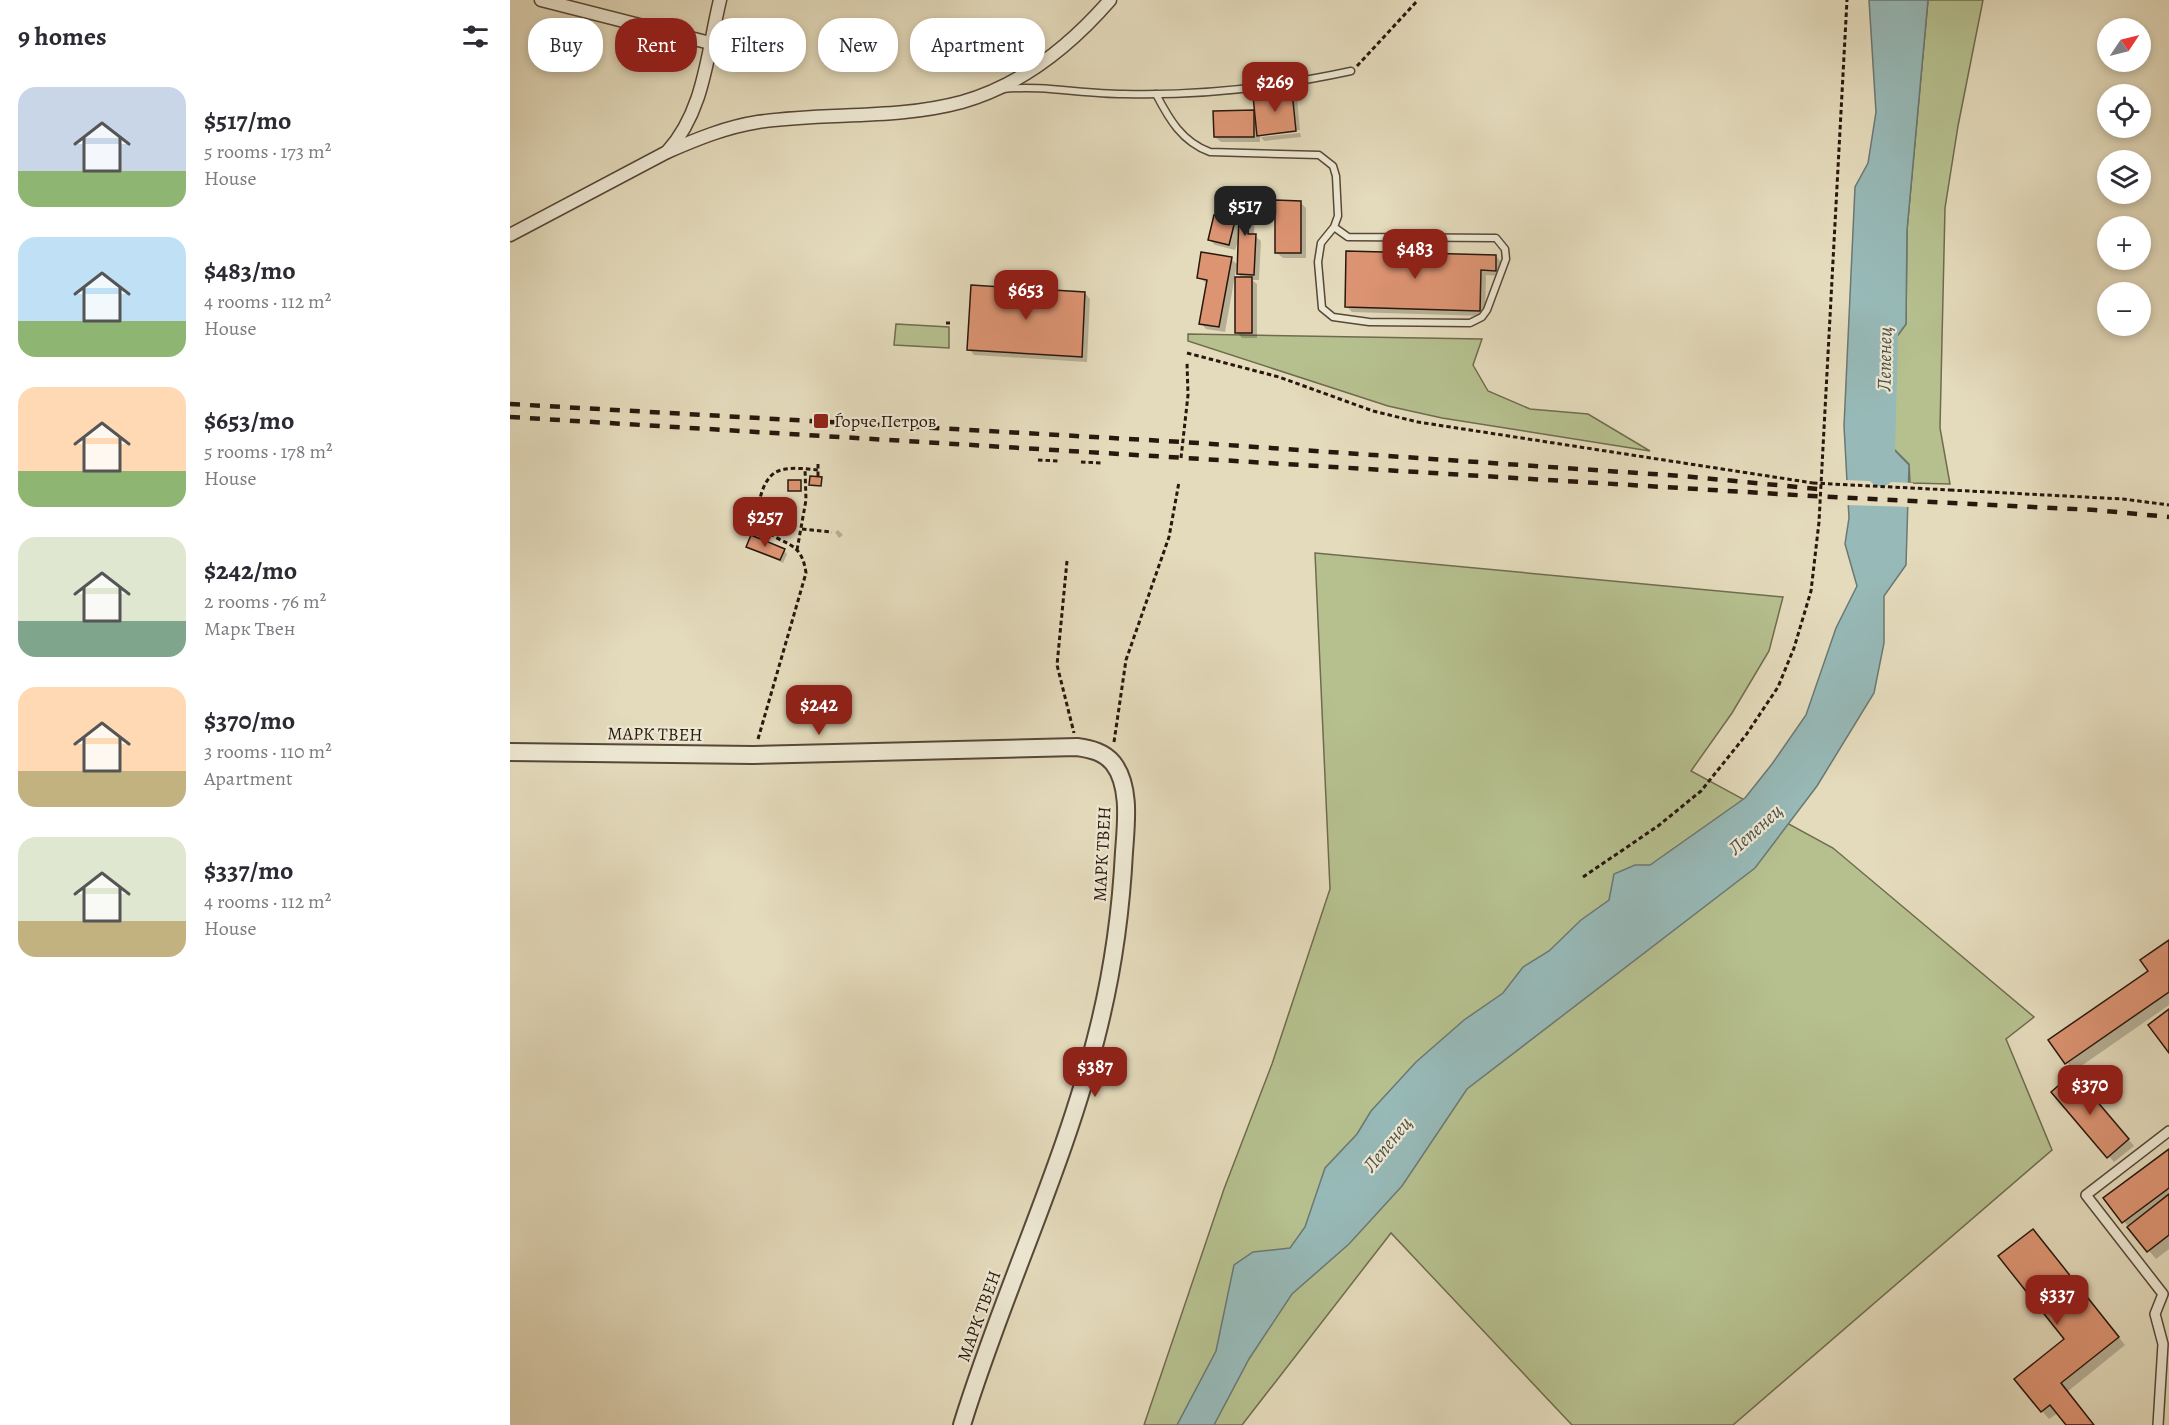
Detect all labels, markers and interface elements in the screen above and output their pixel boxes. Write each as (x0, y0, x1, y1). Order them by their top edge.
chip: Buy (528, 18, 603, 72)
chip: Rent (615, 18, 697, 72)
chip: Filters (709, 18, 806, 72)
chip: New (818, 18, 898, 72)
chip: Apartment (910, 18, 1045, 72)
north arrow (2097, 18, 2151, 72)
map controls (2097, 18, 2151, 336)
text: 9 homes (18, 19, 107, 54)
icon: filters (459, 20, 492, 53)
pin: $269 (1239, 62, 1311, 113)
text: $269 (1256, 68, 1294, 95)
button: locate (2097, 84, 2151, 138)
text: $517/mo (204, 103, 291, 138)
icon: home (66, 111, 138, 183)
text: 5 rooms · 173 m² (204, 138, 331, 165)
button: layers (2097, 150, 2151, 204)
text: House (204, 165, 256, 192)
pin: $517 (1209, 186, 1281, 237)
text: $517 (1228, 192, 1262, 219)
button: + (2097, 216, 2151, 270)
pin: $483 (1379, 229, 1451, 280)
text: $483 (1397, 235, 1433, 262)
text: $483/mo (204, 253, 296, 288)
icon: home (66, 261, 138, 333)
pin: $653 (990, 270, 1062, 321)
text: $653 (1008, 276, 1044, 303)
button: − (2097, 282, 2151, 336)
text: 4 rooms · 112 m² (204, 288, 331, 315)
text: House (204, 315, 256, 342)
water label: Лепенец (1870, 326, 1899, 393)
text: $653/mo (204, 403, 294, 438)
place label: Ѓорче Петров (834, 409, 936, 433)
icon: home (66, 411, 138, 483)
marker: Ѓорче Петров (812, 412, 830, 430)
text: 5 rooms · 178 m² (204, 438, 333, 465)
text: House (204, 465, 256, 492)
pin: $257 (729, 497, 801, 548)
text: $257 (747, 503, 783, 530)
text: $242/mo (204, 553, 297, 588)
icon: home (66, 561, 138, 633)
text: 2 rooms · 76 m² (204, 588, 326, 615)
text: Марк Твен (204, 615, 295, 642)
pin: $242 (783, 685, 855, 736)
text: $242 (800, 691, 838, 718)
text: $370/mo (204, 703, 295, 738)
icon: home (66, 711, 138, 783)
street label: МАРК ТВЕН (607, 721, 703, 747)
text: 3 rooms · 110 m² (204, 738, 332, 765)
text: Apartment (204, 765, 293, 792)
water label: Лепенец (1721, 798, 1788, 862)
street label: МАРК ТВЕН (1088, 806, 1116, 902)
text: $337/mo (204, 853, 293, 888)
icon: home (66, 861, 138, 933)
text: 4 rooms · 112 m² (204, 888, 331, 915)
text: House (204, 915, 256, 942)
pin: $387 (1059, 1047, 1131, 1098)
text: $387 (1077, 1053, 1113, 1080)
pin: $370 (2054, 1065, 2126, 1116)
text: $370 (2072, 1071, 2108, 1098)
water label: Лепенец (1356, 1111, 1418, 1179)
street label: МАРК ТВЕН (951, 1267, 1007, 1365)
pin: $337 (2021, 1275, 2093, 1326)
text: $337 (2039, 1281, 2075, 1308)

